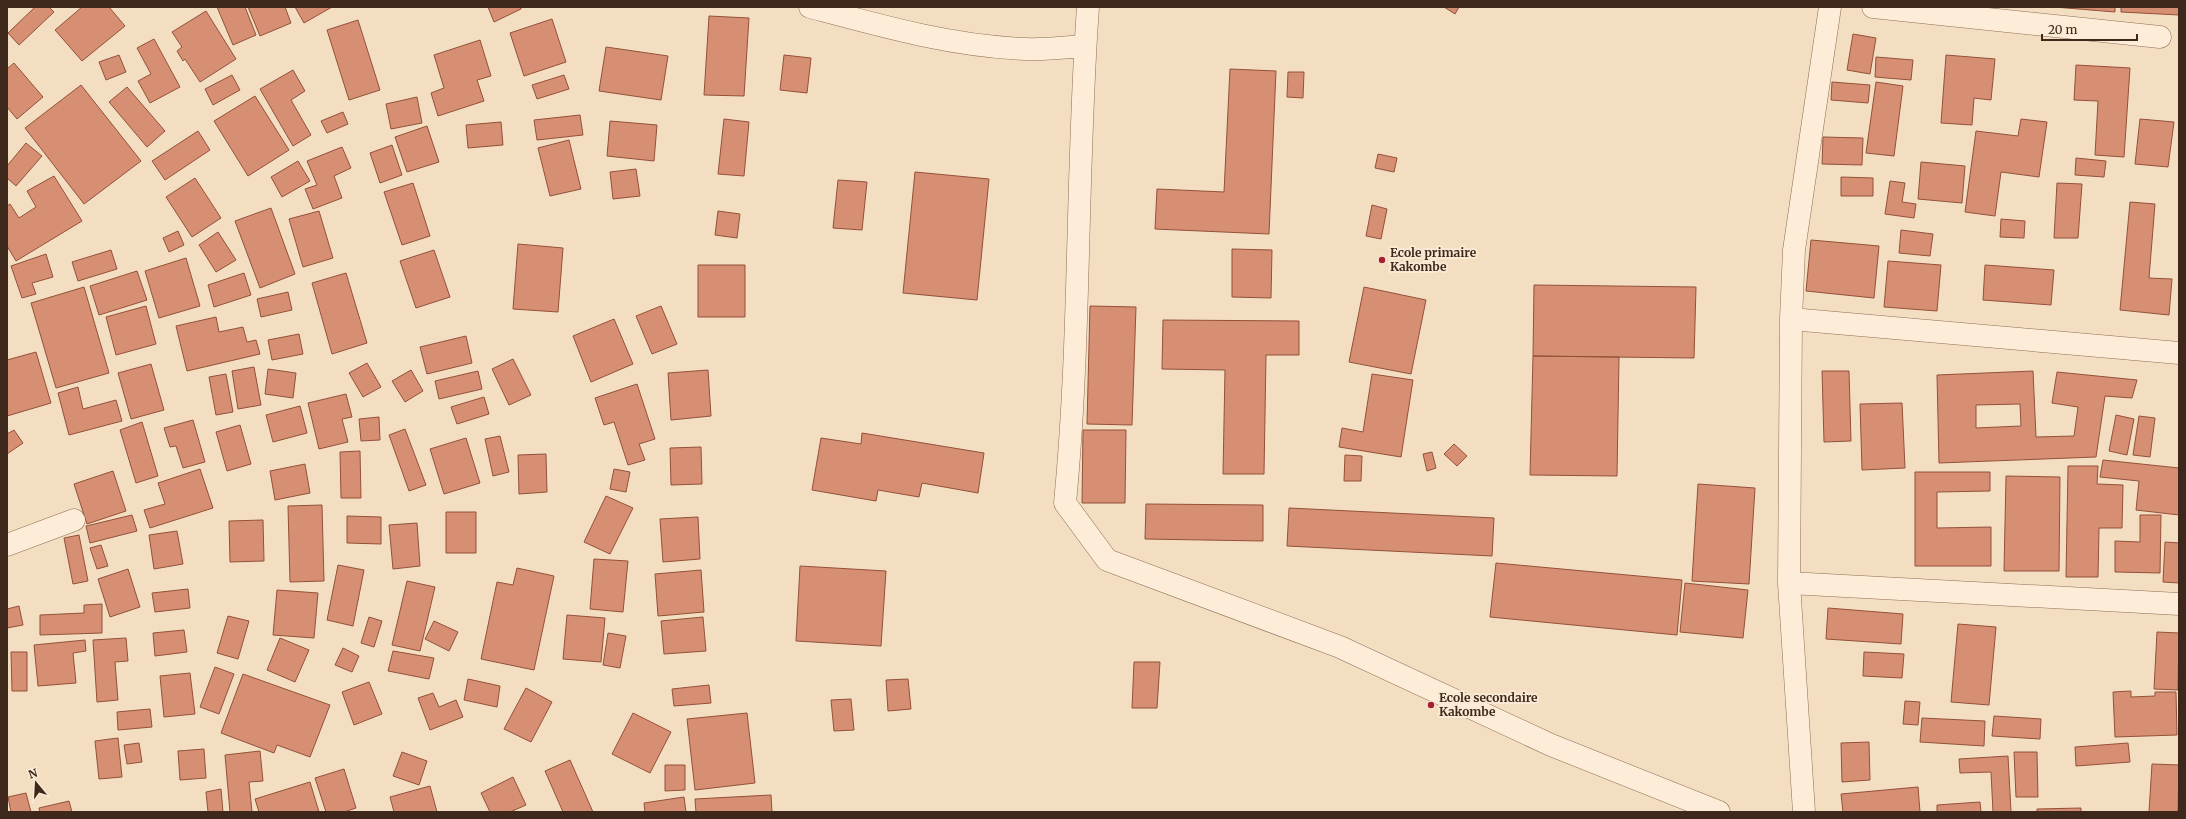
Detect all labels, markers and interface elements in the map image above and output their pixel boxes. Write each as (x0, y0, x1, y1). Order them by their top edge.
scale bar (2042, 16, 2137, 42)
text: 20 m (2048, 22, 2077, 37)
place label: Ecole primaire Kakombe (1390, 245, 1477, 274)
marker: Ecole primaire Kakombe (1377, 255, 1387, 265)
place label: Ecole secondaire Kakombe (1439, 690, 1538, 719)
marker: Ecole secondaire Kakombe (1426, 700, 1436, 710)
north arrow (16, 763, 56, 803)
text: N (27, 765, 39, 781)

